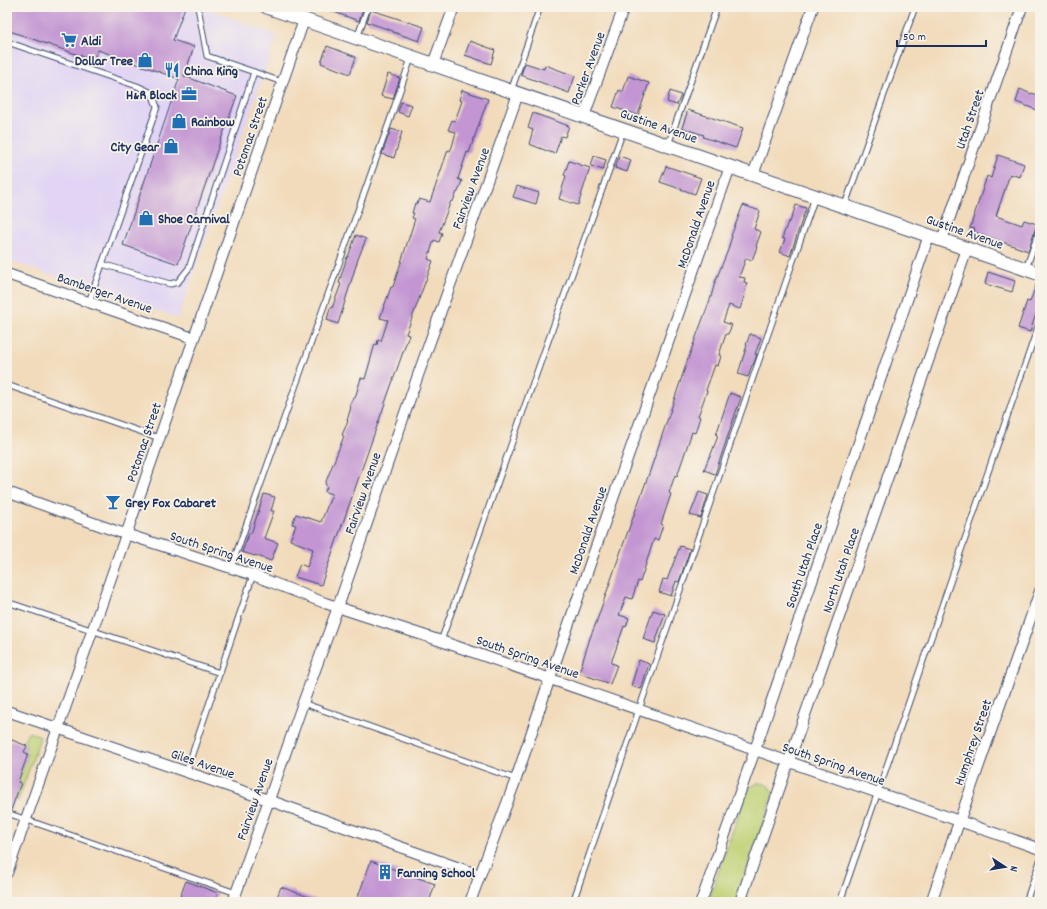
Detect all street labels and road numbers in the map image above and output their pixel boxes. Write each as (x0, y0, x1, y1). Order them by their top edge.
street label: Parker Avenue (566, 29, 611, 108)
street label: Utah Street (951, 87, 990, 152)
street label: Potomac Street (228, 94, 274, 179)
street label: Gustine Avenue (617, 104, 700, 150)
street label: Fairview Avenue (448, 145, 496, 232)
street label: McDonald Avenue (673, 178, 721, 271)
street label: Gustine Avenue (923, 210, 1006, 256)
street label: Bamberger Avenue (54, 268, 155, 319)
street label: Potomac Street (122, 400, 168, 485)
street label: Fairview Avenue (340, 450, 387, 537)
street label: McDonald Avenue (565, 484, 613, 577)
street label: South Utah Place (781, 520, 829, 611)
street label: North Utah Place (818, 525, 866, 616)
street label: South Spring Avenue (167, 527, 276, 579)
street label: South Spring Avenue (473, 631, 582, 685)
street label: Humphrey Street (950, 697, 998, 788)
street label: South Spring Avenue (779, 738, 888, 792)
street label: Giles Avenue (168, 745, 237, 785)
street label: Fairview Avenue (232, 756, 279, 843)

